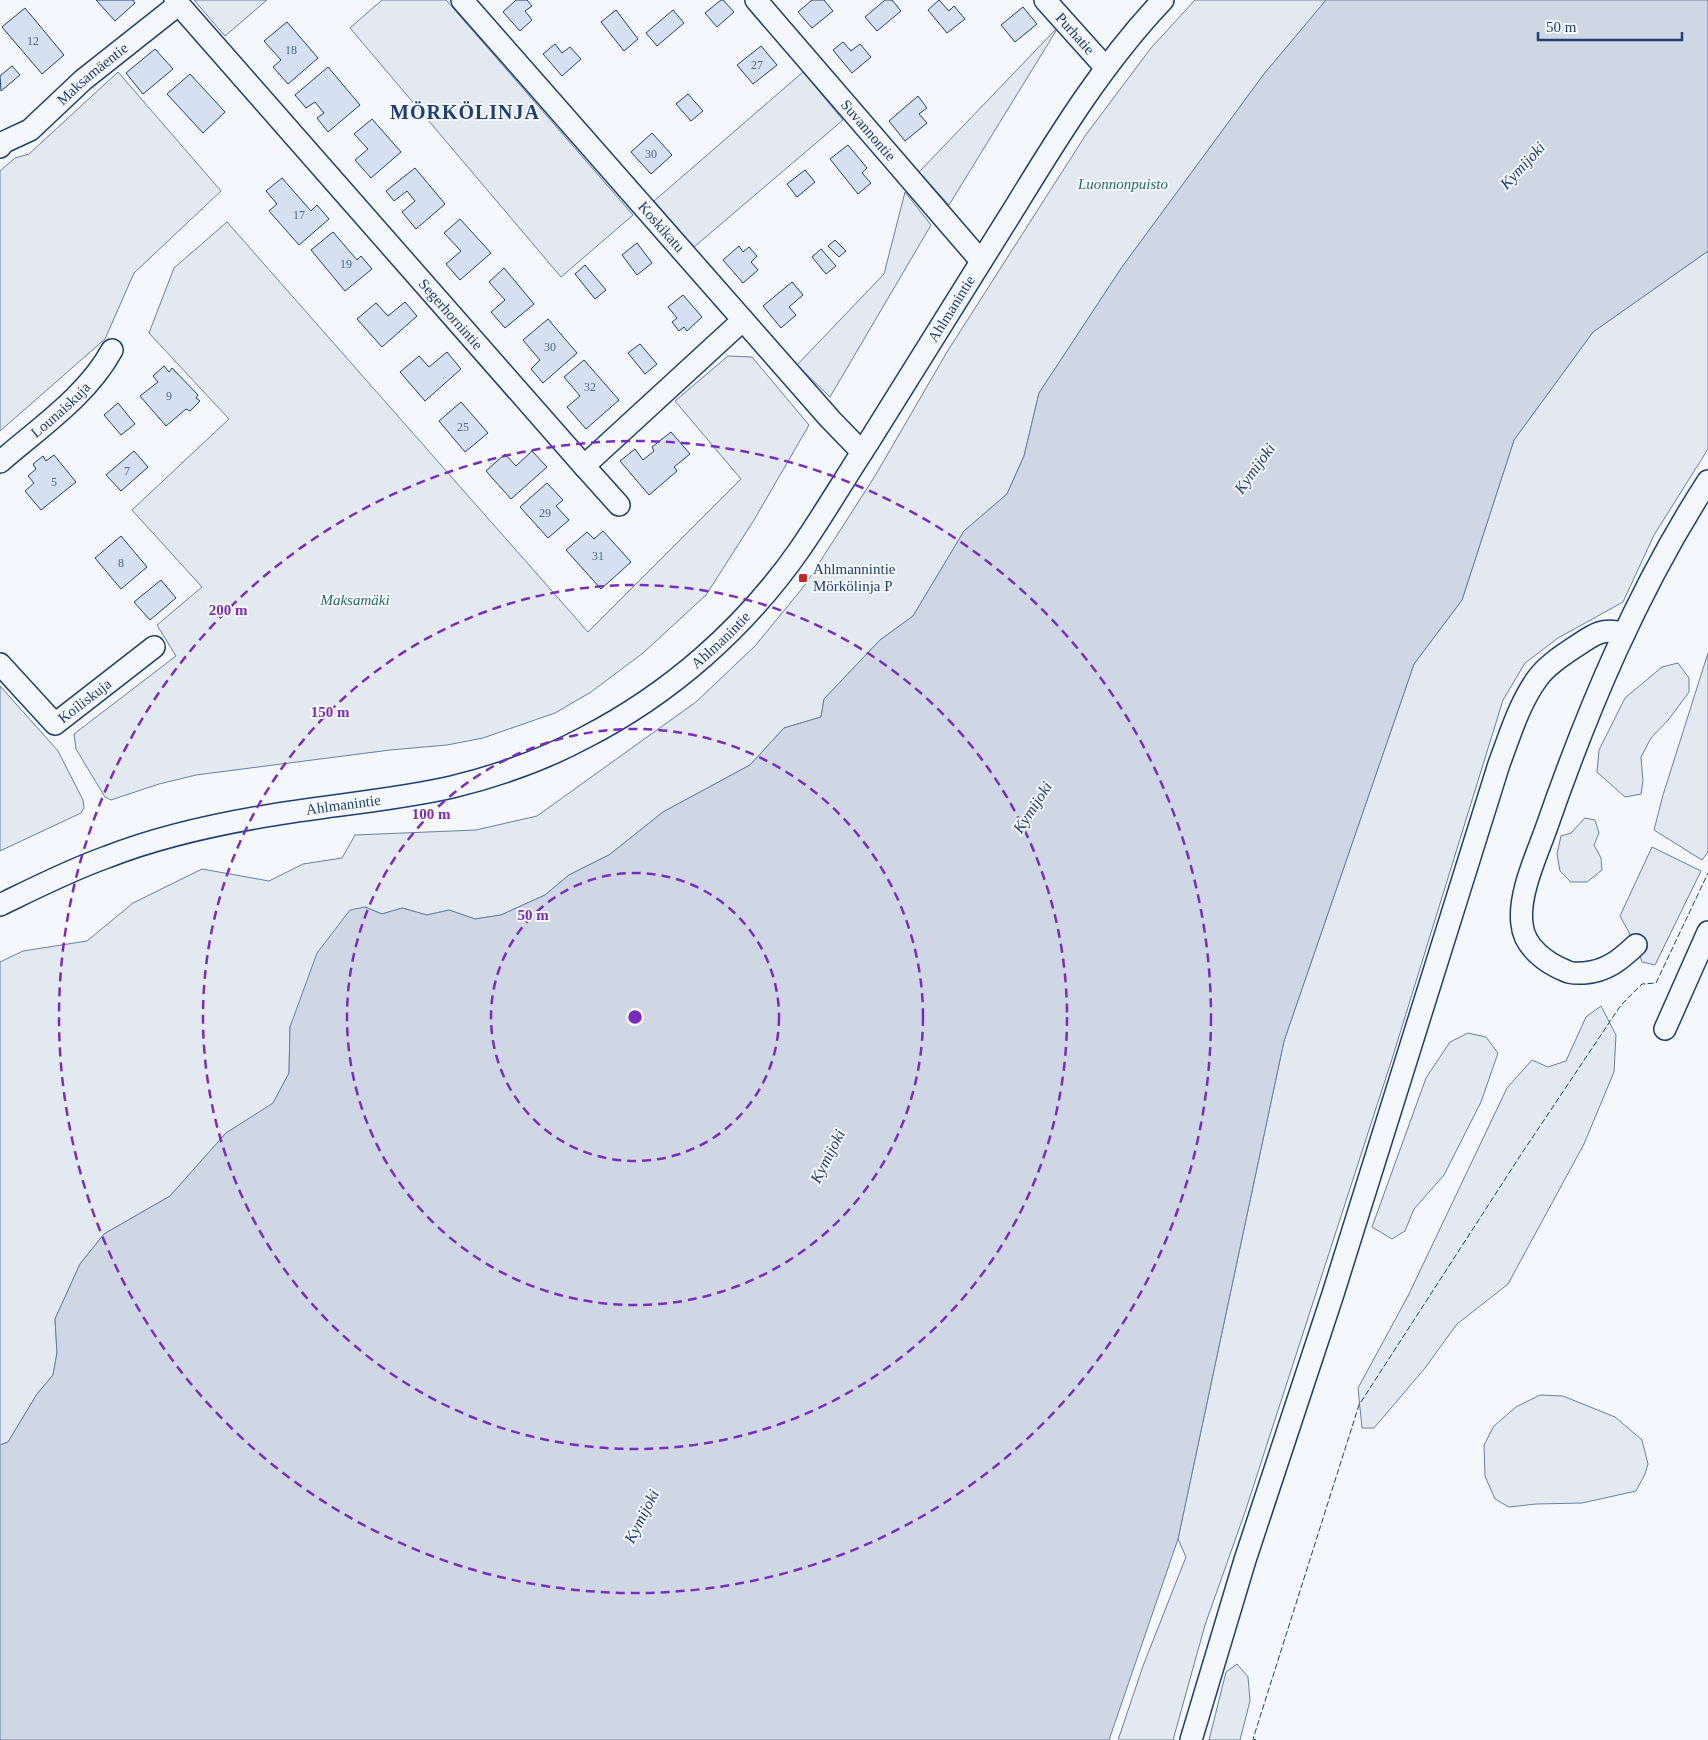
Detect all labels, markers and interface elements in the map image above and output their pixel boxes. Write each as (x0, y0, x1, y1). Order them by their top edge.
street label: Purhatie (1052, 10, 1098, 58)
scale bar (1538, 10, 1682, 42)
text: 50 m (1546, 19, 1577, 35)
house number: 12 (27, 34, 39, 48)
street label: Maksamäentie (54, 39, 131, 108)
house number: 18 (285, 43, 297, 57)
house number: 27 (751, 58, 763, 72)
street label: Suvannontie (838, 97, 899, 164)
district label: MÖRKÖLINJA (390, 101, 540, 123)
water label: Kymijoki (1496, 138, 1549, 194)
house number: 30 (645, 147, 657, 161)
park label: Luonnonpuisto (1077, 176, 1169, 192)
street label: Koskikatu (635, 198, 688, 256)
house number: 17 (293, 208, 305, 222)
house number: 19 (340, 257, 352, 271)
street label: Ahlmanintie (925, 272, 978, 345)
street label: Segerhornintie (416, 276, 486, 353)
house number: 30 (544, 340, 556, 354)
street label: Lounaiskuja (28, 379, 94, 441)
house number: 32 (584, 380, 596, 394)
house number: 9 (166, 389, 172, 403)
house number: 25 (457, 420, 469, 434)
water label: Kymijoki (1230, 440, 1279, 498)
house number: 7 (124, 464, 130, 478)
house number: 5 (51, 475, 57, 489)
house number: 29 (539, 506, 551, 520)
house number: 31 (592, 549, 604, 563)
house number: 8 (118, 556, 124, 570)
place label: Ahlmannintie Mörkölinja P (813, 561, 896, 594)
marker: Ahlmannintie Mörkölinja P (797, 572, 809, 584)
park label: Maksamäki (319, 592, 390, 608)
text: 200 m (209, 602, 248, 618)
street label: Ahlmanintie (688, 608, 754, 672)
street label: Koiliskuja (55, 675, 115, 726)
text: 150 m (311, 704, 350, 720)
water label: Kymijoki (1009, 778, 1056, 838)
street label: Ahlmanintie (305, 792, 382, 818)
text: 100 m (412, 806, 451, 822)
text: 50 m (517, 907, 549, 923)
centre of rings (626, 1008, 644, 1026)
water label: Kymijoki (806, 1127, 849, 1187)
water label: Kymijoki (620, 1487, 663, 1547)

